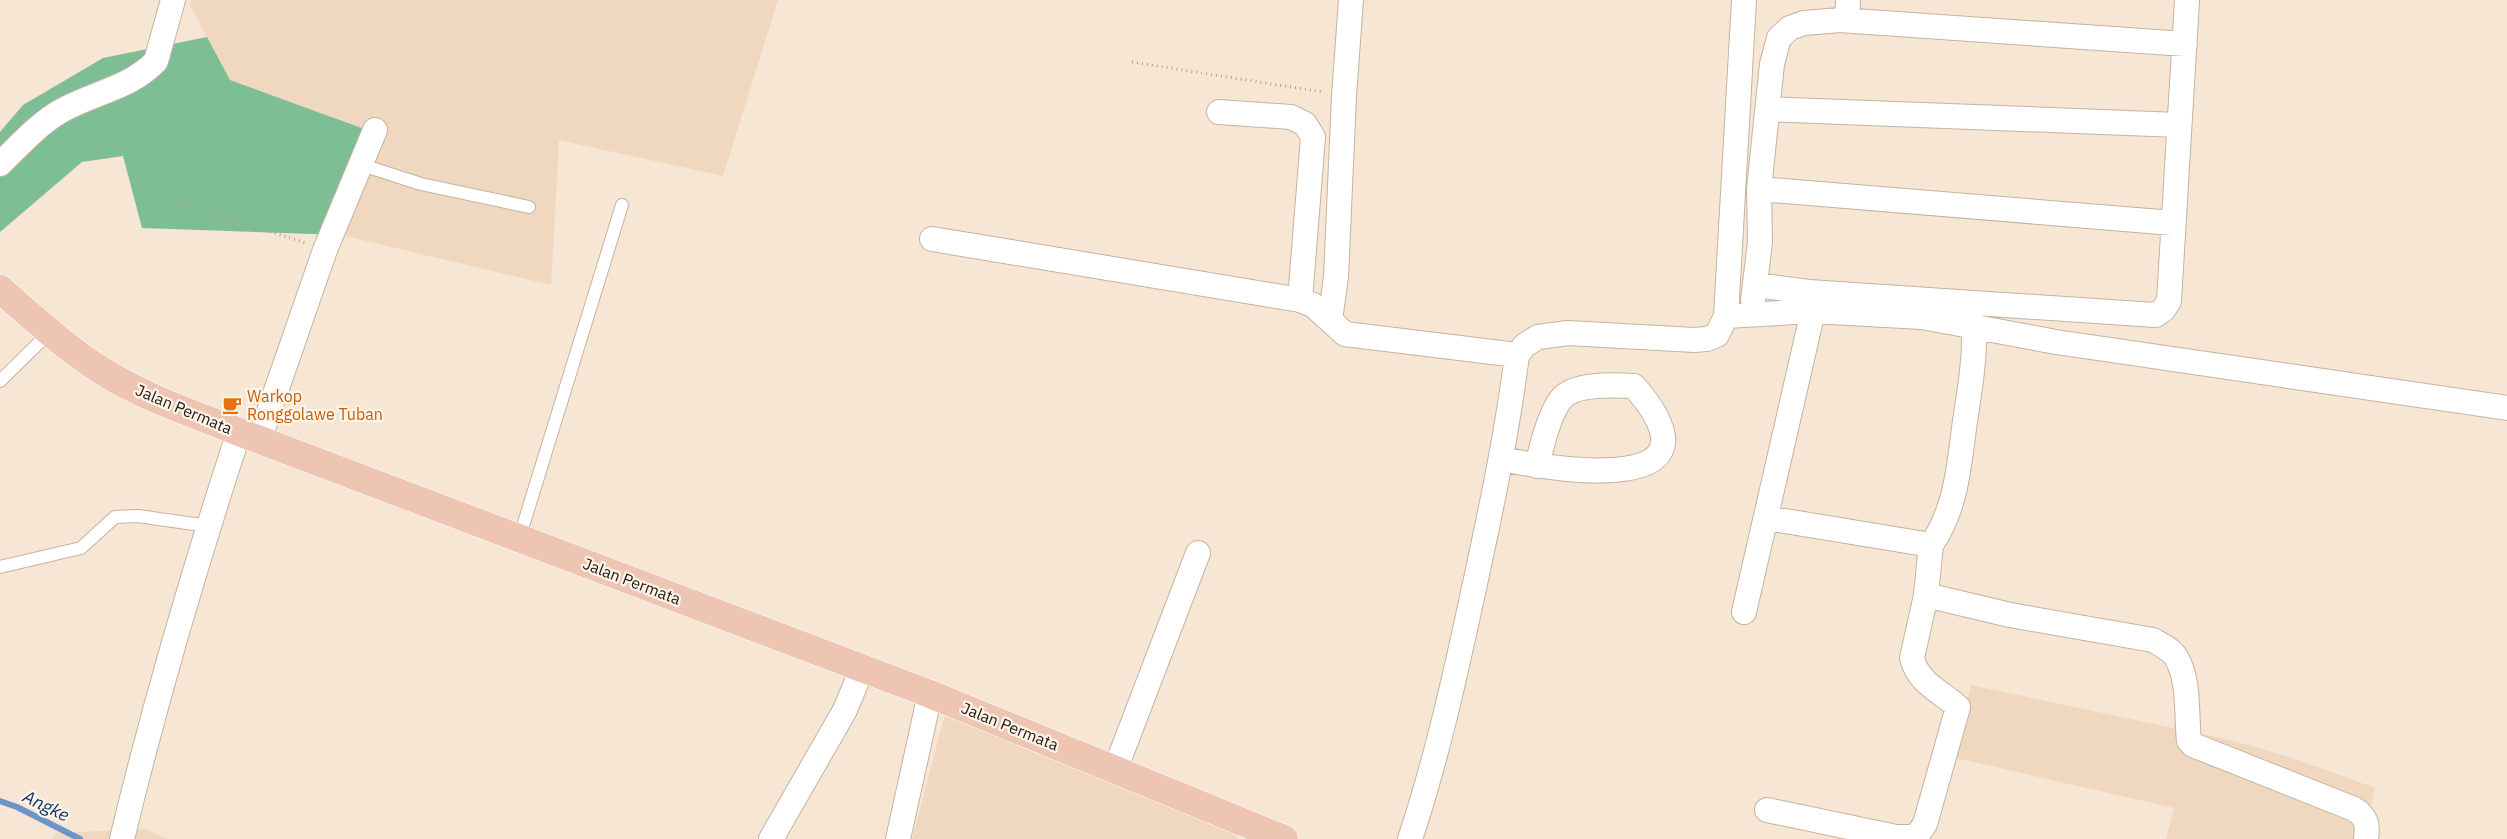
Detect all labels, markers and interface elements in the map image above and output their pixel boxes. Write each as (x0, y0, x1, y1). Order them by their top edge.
street label: Jalan Permata (133, 380, 236, 439)
place label: Warkop Ronggolawe Tuban (247, 386, 383, 424)
cafe icon: Warkop Ronggolawe Tuban (221, 394, 243, 416)
street label: Jalan Permata (580, 553, 684, 609)
street label: Jalan Permata (958, 697, 1062, 755)
water label: Angke (18, 784, 73, 827)

